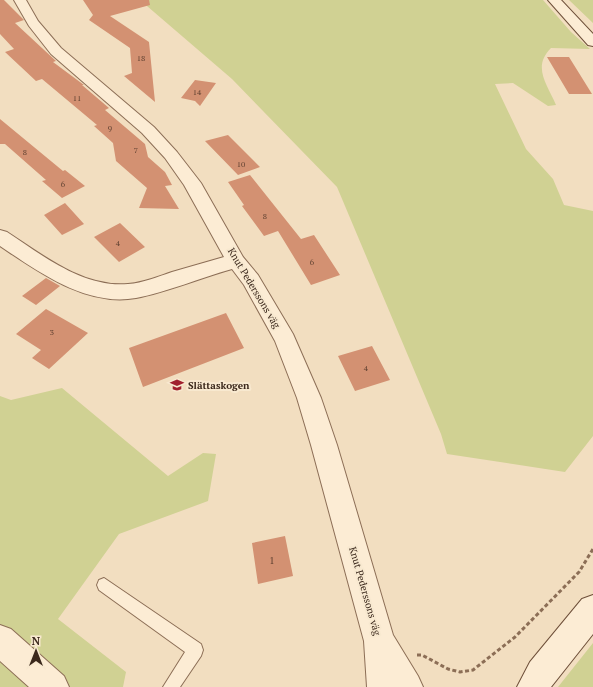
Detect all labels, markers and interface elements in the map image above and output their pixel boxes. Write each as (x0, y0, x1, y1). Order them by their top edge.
house number: 18 (137, 53, 145, 63)
house number: 14 (193, 87, 202, 97)
house number: 11 (73, 93, 81, 103)
house number: 9 (108, 123, 112, 133)
house number: 7 (134, 145, 138, 155)
house number: 8 (23, 147, 27, 157)
house number: 10 (237, 159, 245, 169)
house number: 6 (61, 179, 66, 189)
house number: 8 (263, 211, 267, 221)
house number: 4 (116, 238, 121, 248)
street label: Knut Pederssons väg (225, 245, 284, 331)
house number: 6 (310, 257, 315, 267)
house number: 3 (50, 327, 54, 337)
house number: 4 (364, 363, 369, 373)
school or university icon: Slättaskogen (169, 377, 185, 393)
place label: Slättaskogen (188, 379, 250, 392)
street label: Knut Pederssons väg (346, 545, 384, 638)
house number: 1 (269, 554, 275, 567)
north arrow (16, 631, 56, 671)
text: N (32, 634, 41, 648)

